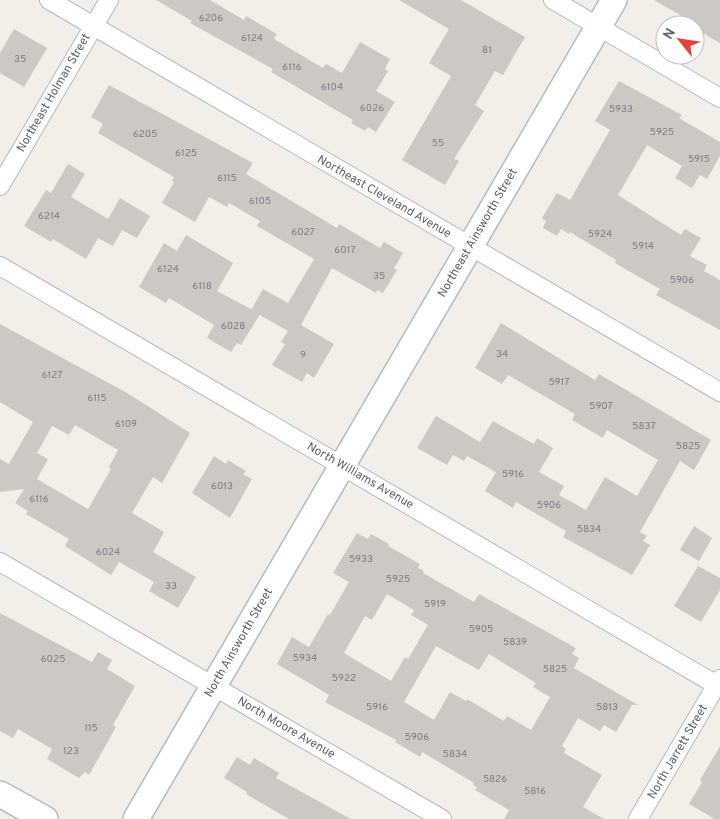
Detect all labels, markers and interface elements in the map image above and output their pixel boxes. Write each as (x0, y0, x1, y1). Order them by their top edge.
house number: 6206 (199, 12, 223, 25)
north arrow (655, 15, 705, 65)
text: N (660, 26, 680, 43)
street label: Northeast Holman Street (13, 31, 95, 155)
house number: 6124 (241, 32, 263, 45)
house number: 81 (482, 44, 492, 57)
house number: 35 (14, 53, 26, 66)
house number: 6116 (282, 61, 302, 74)
house number: 6104 (321, 81, 343, 94)
house number: 6026 (360, 102, 384, 115)
house number: 5933 (609, 103, 633, 116)
house number: 5925 (650, 126, 674, 139)
house number: 6205 (133, 128, 157, 141)
house number: 55 (432, 137, 444, 150)
house number: 6125 (175, 147, 197, 160)
street label: Northeast Cleveland Avenue (314, 152, 454, 242)
house number: 5915 (688, 153, 710, 166)
street label: Northeast Ainsworth Street (434, 165, 522, 301)
house number: 6115 (217, 172, 237, 185)
house number: 6105 (249, 195, 271, 208)
house number: 6214 (38, 210, 60, 223)
house number: 6027 (291, 226, 315, 239)
house number: 5924 (588, 228, 612, 241)
house number: 5914 (632, 240, 654, 253)
house number: 6017 (334, 244, 356, 257)
house number: 6124 (157, 263, 179, 276)
house number: 35 (373, 270, 385, 283)
house number: 5906 (670, 274, 694, 287)
house number: 6118 (192, 280, 212, 293)
house number: 6028 (221, 320, 245, 333)
house number: 34 (496, 348, 508, 361)
house number: 9 (300, 349, 306, 362)
house number: 6127 (42, 369, 62, 382)
house number: 5917 (549, 376, 570, 389)
house number: 6115 (87, 392, 107, 405)
house number: 5907 (589, 400, 613, 413)
house number: 6109 (115, 418, 137, 431)
house number: 5837 (632, 420, 656, 433)
street label: North Williams Avenue (304, 439, 416, 513)
house number: 5825 (676, 440, 700, 453)
house number: 5916 (502, 468, 524, 481)
house number: 6013 (211, 480, 233, 493)
house number: 6116 (29, 493, 49, 506)
house number: 5906 (537, 499, 561, 512)
house number: 5834 (577, 523, 601, 536)
house number: 6024 (96, 546, 120, 559)
house number: 5933 (349, 553, 373, 566)
house number: 5925 (386, 573, 410, 586)
house number: 33 (165, 580, 177, 593)
street label: North Ainsworth Street (201, 585, 277, 701)
house number: 5919 (424, 598, 446, 611)
house number: 5905 (469, 623, 493, 636)
house number: 5839 (503, 636, 527, 649)
house number: 5934 (293, 652, 317, 665)
house number: 6025 (41, 653, 65, 666)
house number: 5825 (543, 663, 567, 676)
house number: 5922 (332, 672, 356, 685)
street label: North Moore Avenue (234, 693, 338, 763)
house number: 5916 (366, 701, 388, 714)
house number: 5813 (596, 701, 618, 714)
street label: North Jarrett Street (644, 702, 712, 802)
house number: 115 (84, 722, 98, 735)
house number: 5906 (405, 731, 429, 744)
house number: 123 (63, 745, 79, 758)
house number: 5834 (443, 748, 467, 761)
house number: 5826 (483, 773, 507, 786)
house number: 5816 (524, 785, 546, 798)

